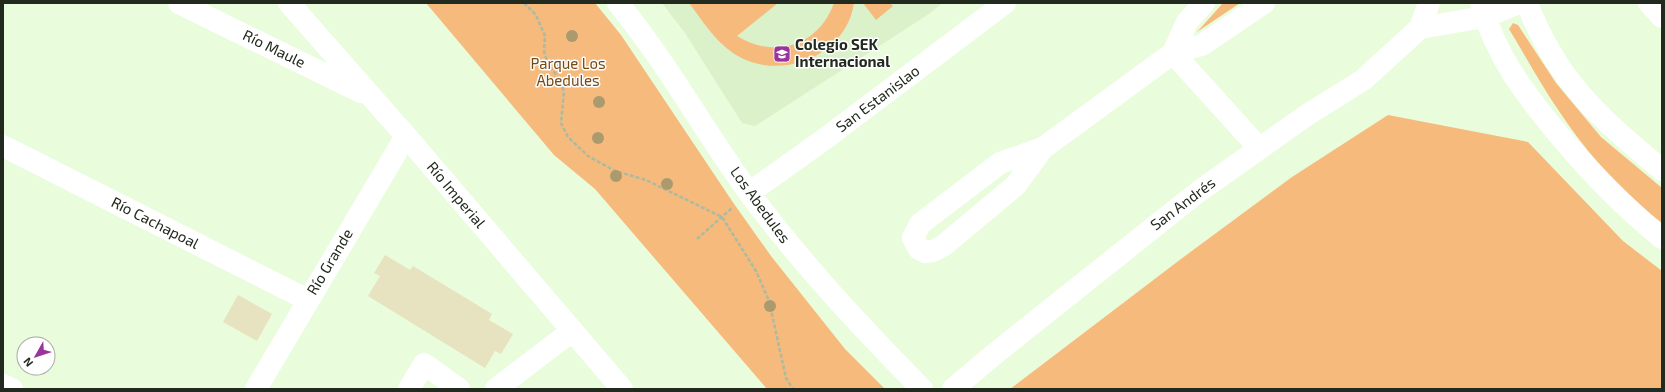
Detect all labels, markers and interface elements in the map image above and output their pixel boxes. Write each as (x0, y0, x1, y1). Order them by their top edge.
street label: Río Maule (240, 25, 309, 71)
place label: Colegio SEK Internacional (795, 35, 890, 70)
school or university icon: Colegio SEK Internacional (772, 44, 792, 64)
park label: Parque Los Abedules (530, 54, 606, 89)
street label: San Estanislao (832, 61, 923, 135)
street label: Río Imperial (424, 157, 490, 232)
street label: Los Abedules (727, 163, 795, 246)
street label: San Andrés (1146, 173, 1218, 233)
street label: Río Cachapoal (109, 192, 203, 252)
street label: Río Grande (302, 225, 356, 298)
north arrow (16, 336, 56, 376)
text: N (20, 355, 35, 370)

